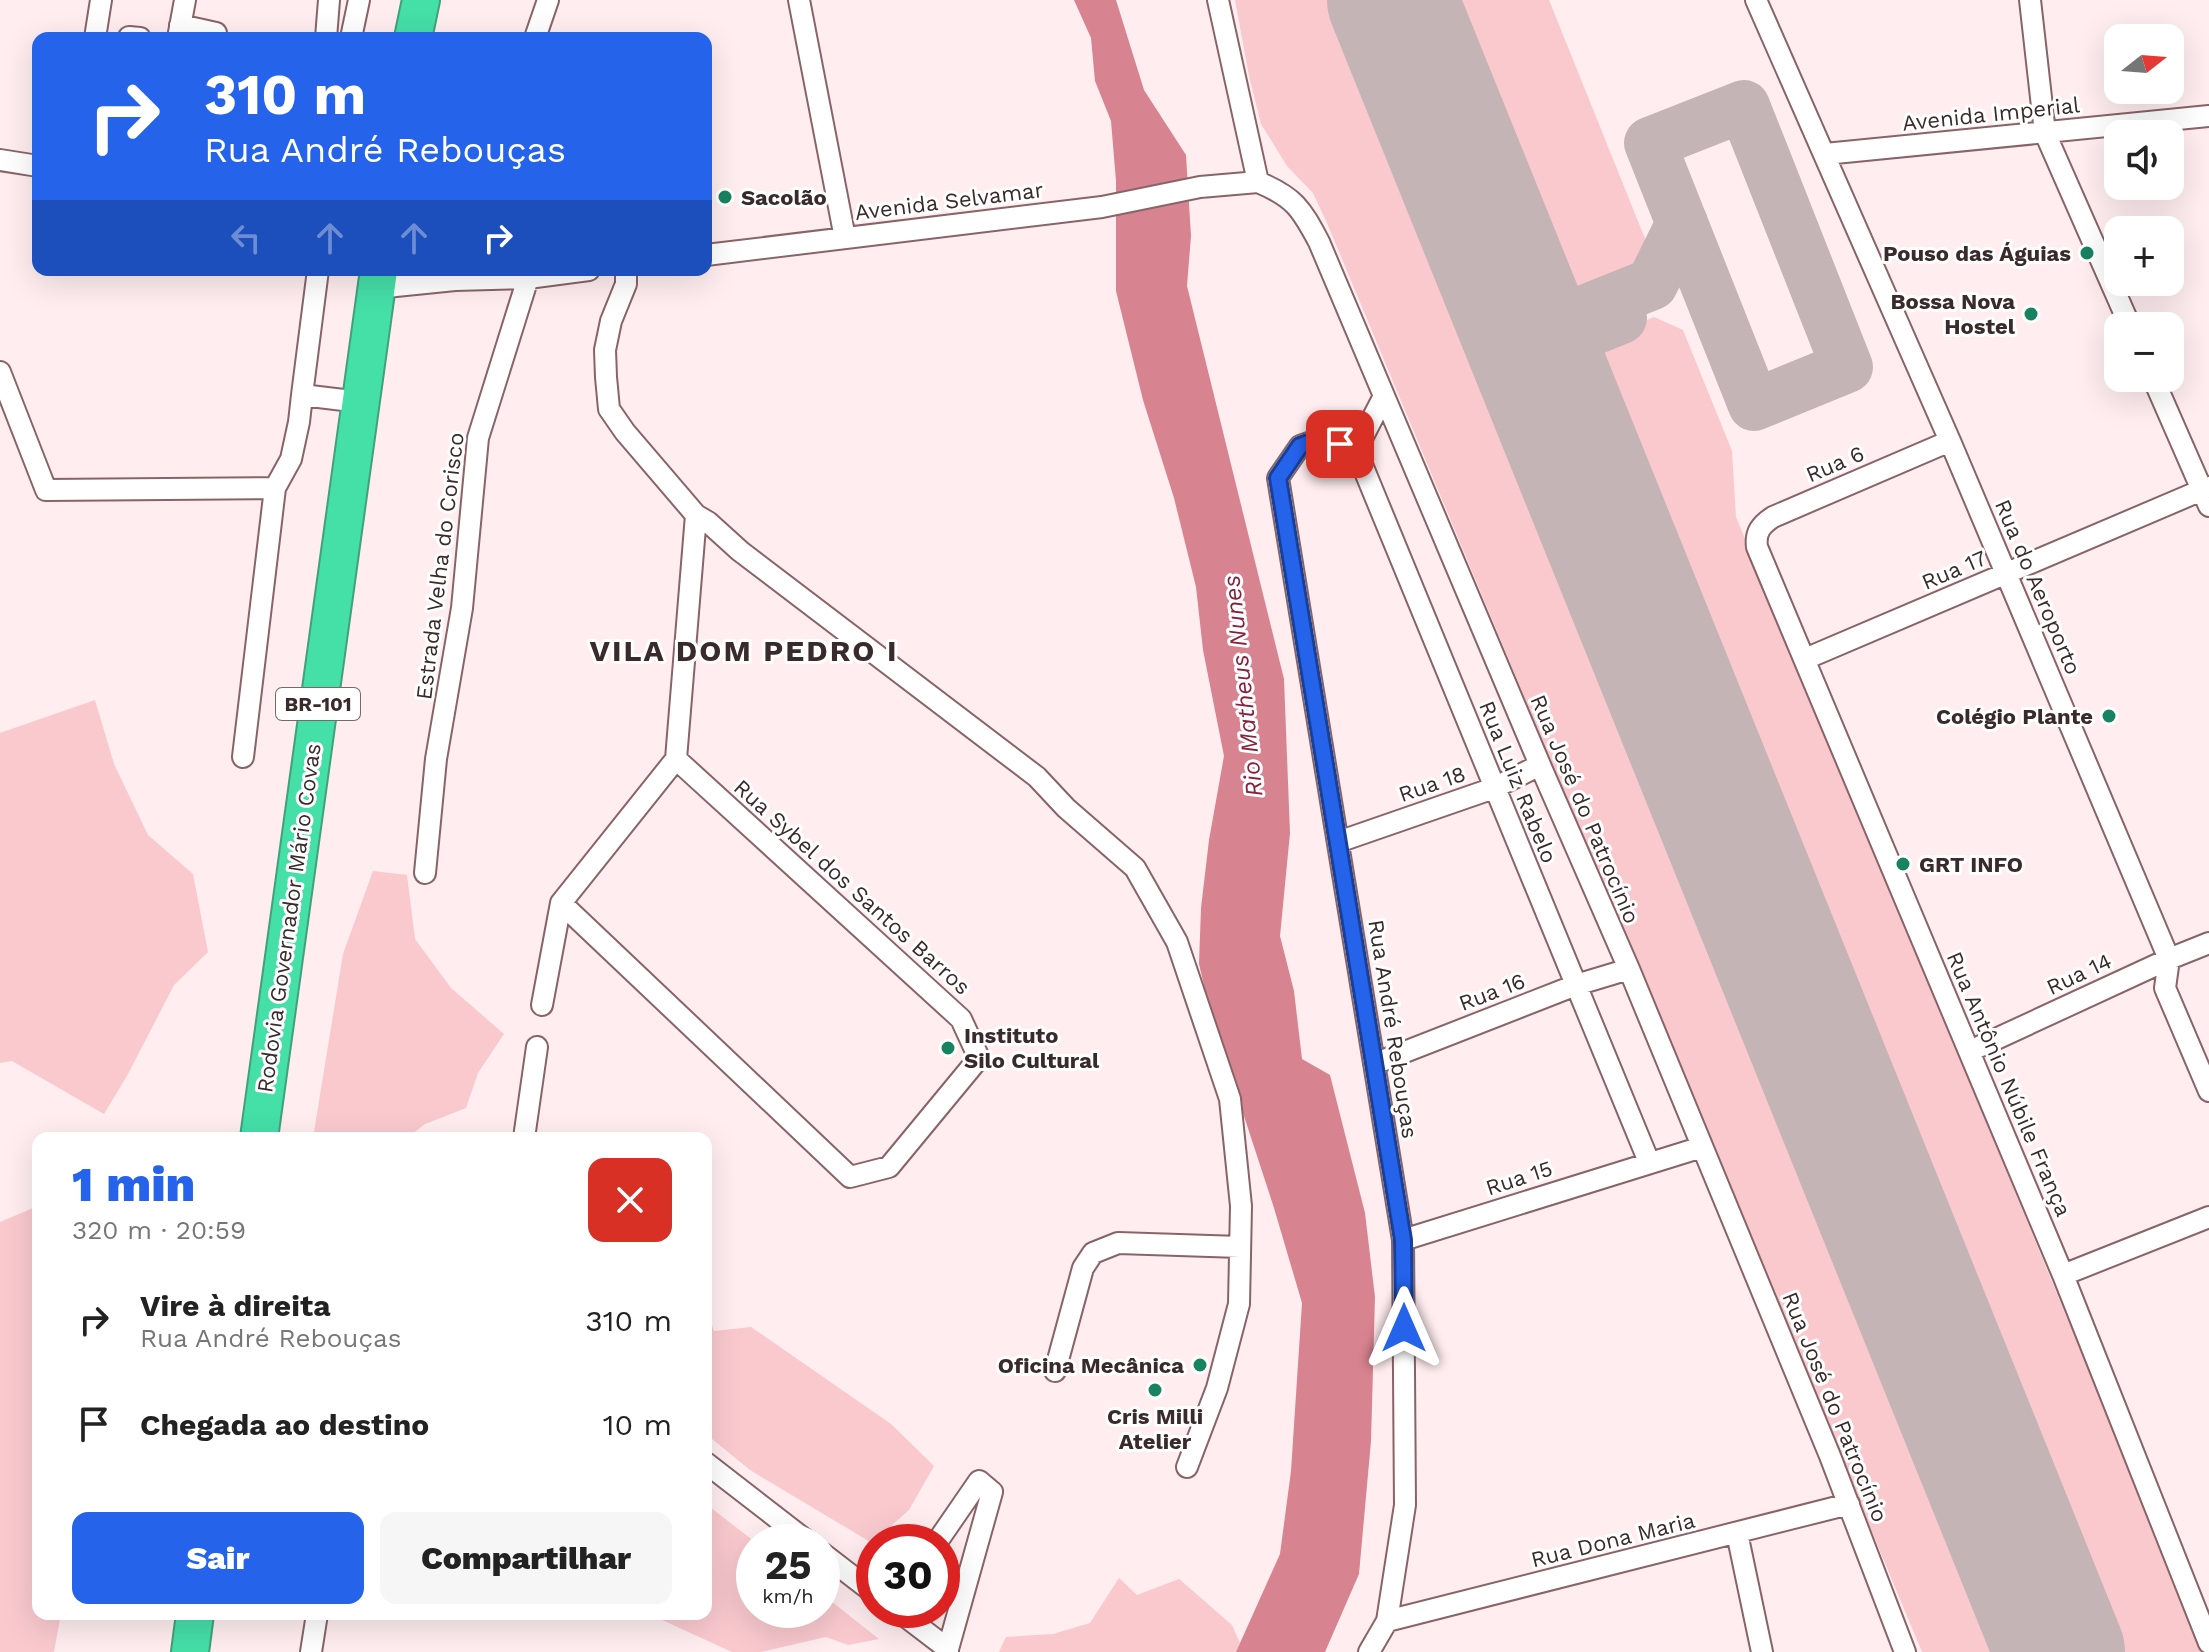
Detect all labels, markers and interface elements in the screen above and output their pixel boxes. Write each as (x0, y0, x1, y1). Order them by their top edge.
north arrow (2104, 24, 2184, 104)
map controls (2104, 24, 2184, 392)
text: 310 m (204, 62, 366, 128)
icon: right (72, 64, 176, 168)
street label: Avenida Imperial (1901, 92, 2081, 136)
button: sound (2104, 120, 2184, 200)
text: Rua André Rebouças (204, 129, 566, 171)
street label: Avenida Selvamar (853, 177, 1045, 225)
place label: Sacolão (741, 185, 827, 210)
marker: Sacolão (716, 188, 734, 206)
icon: left (224, 216, 268, 260)
icon: ahead (308, 216, 352, 260)
icon: ahead (392, 216, 436, 260)
icon: right (476, 216, 520, 260)
button: + (2104, 216, 2184, 296)
place label: Pouso das Águias (1883, 241, 2071, 266)
marker: Pouso das Águias (2078, 244, 2096, 262)
place label: Bossa Nova Hostel (1890, 289, 2016, 339)
marker: Bossa Nova Hostel (2022, 305, 2040, 323)
button: − (2104, 312, 2184, 392)
pin (1306, 410, 1374, 478)
icon: arrive (1318, 422, 1362, 466)
street label: Estrada Velha do Corisco (411, 431, 469, 701)
street label: Rua 6 (1802, 441, 1868, 487)
street label: Rua do Aeroporto (1990, 496, 2086, 678)
street label: Rua 17 (1918, 545, 1990, 595)
water label: Rio Matheus Nunes (1217, 574, 1269, 798)
district label: VILA DOM PEDRO I (589, 633, 899, 668)
road number: BR-101 (276, 688, 360, 720)
street label: Rua José do Patrocínio (1525, 691, 1645, 927)
street label: Rua Luiz Rabelo (1474, 697, 1562, 867)
place label: Colégio Plante (1936, 704, 2093, 729)
marker: Colégio Plante (2100, 707, 2118, 725)
street label: Rodovia Governador Mário Covas (252, 742, 326, 1094)
street label: Rua 18 (1395, 761, 1469, 807)
street label: Rua Sybel dos Santos Barros (729, 774, 975, 1000)
place label: GRT INFO (1919, 852, 2023, 877)
marker: GRT INFO (1894, 855, 1912, 873)
street label: Rua André Rebouças (1363, 918, 1423, 1140)
street label: Rua Antônio Núbile França (1942, 948, 2076, 1220)
street label: Rua 14 (2042, 948, 2116, 1000)
street label: Rua 16 (1455, 968, 1529, 1016)
place label: Instituto Silo Cultural (964, 1023, 1100, 1073)
marker: Instituto Silo Cultural (939, 1039, 957, 1057)
text: 1 min (72, 1156, 195, 1213)
street label: Rua 15 (1483, 1156, 1555, 1200)
button: close (588, 1158, 672, 1242)
text: 320 m · 20:59 (72, 1215, 246, 1245)
position arrow (1362, 1286, 1446, 1370)
text: Vire à direita (140, 1288, 331, 1323)
street label: Rua José do Patrocínio (1777, 1288, 1893, 1526)
icon: right (72, 1298, 116, 1342)
text: 310 m (585, 1303, 672, 1338)
text: Rua André Rebouças (140, 1323, 401, 1353)
place label: Oficina Mecânica (998, 1353, 1184, 1378)
marker: Oficina Mecânica (1191, 1356, 1209, 1374)
marker: Cris Milli Atelier (1146, 1381, 1164, 1399)
icon: arrive (72, 1402, 116, 1446)
place label: Cris Milli Atelier (1107, 1404, 1203, 1454)
text: Chegada ao destino (140, 1407, 429, 1442)
text: 10 m (603, 1407, 672, 1442)
street label: Rua Dona Maria (1529, 1508, 1697, 1572)
button: Sair (72, 1512, 364, 1604)
button: Compartilhar (380, 1512, 672, 1604)
speed limit sign: 30 (856, 1524, 960, 1628)
text: 25 (764, 1542, 812, 1589)
text: km/h (762, 1584, 814, 1608)

